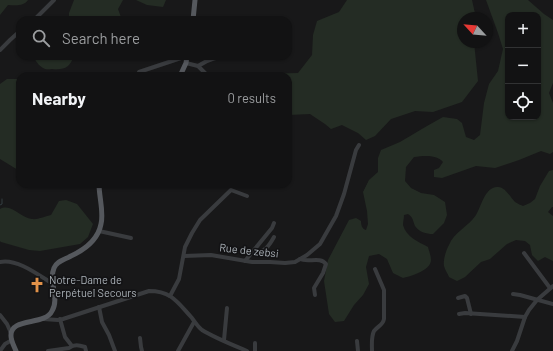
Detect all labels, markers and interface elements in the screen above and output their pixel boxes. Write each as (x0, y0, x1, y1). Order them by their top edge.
north arrow (457, 12, 493, 48)
map controls (505, 12, 541, 120)
button: + (505, 12, 541, 48)
search box (16, 16, 292, 60)
icon: search (30, 27, 52, 49)
text: Search here (62, 29, 140, 47)
button: − (505, 48, 541, 84)
button: locate (505, 84, 541, 120)
text: Nearby (32, 88, 86, 108)
text: 0 results (227, 90, 276, 106)
street label: Rue de zebsi (219, 240, 280, 260)
place label: Notre-Dame de Perpétuel Secours (49, 273, 137, 299)
church icon: Notre-Dame de Perpétuel Secours (28, 276, 46, 294)

